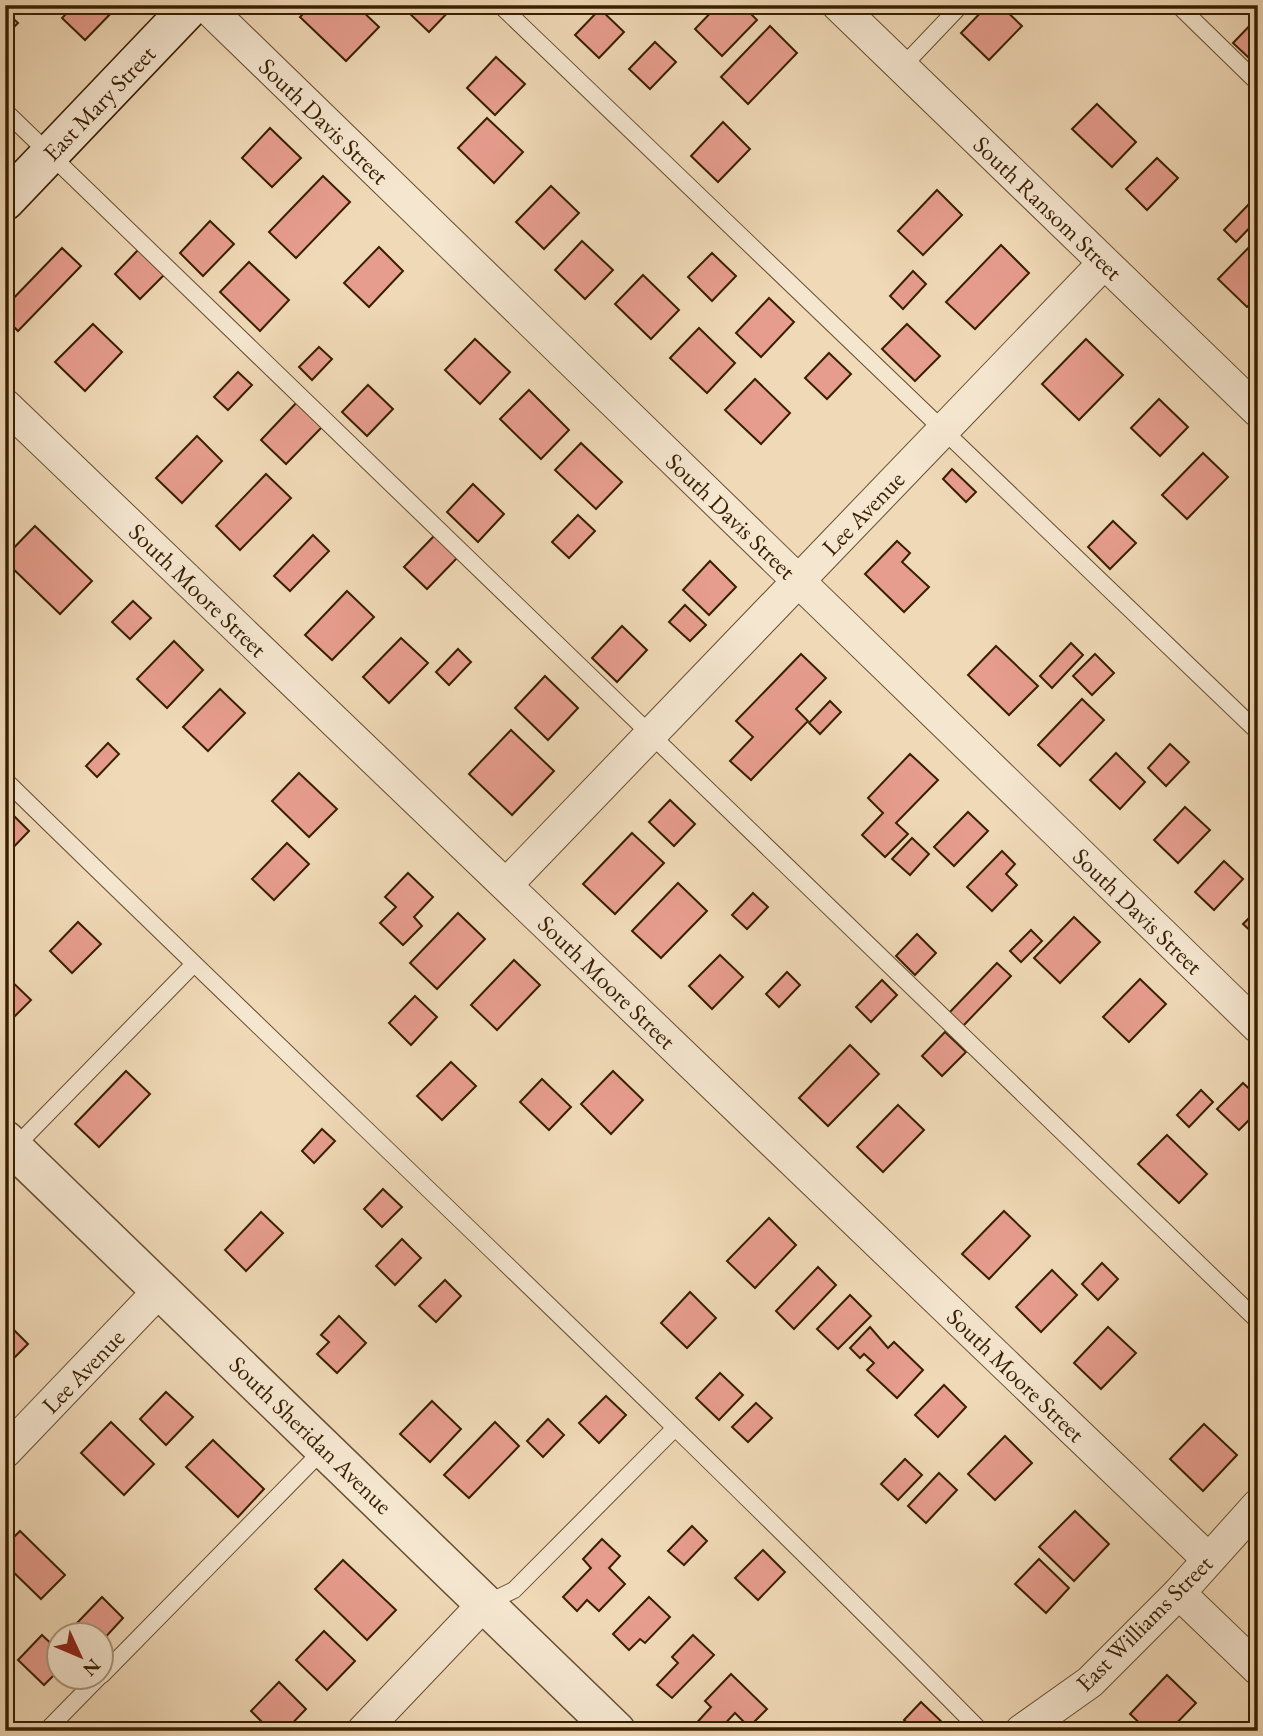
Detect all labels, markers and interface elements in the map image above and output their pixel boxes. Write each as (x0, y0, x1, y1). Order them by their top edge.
street label: East Mary Street (36, 38, 162, 167)
street label: South Davis Street (252, 51, 396, 191)
street label: South Ransom Street (967, 129, 1129, 287)
street label: South Davis Street (659, 446, 803, 586)
street label: Lee Avenue (815, 464, 911, 562)
street label: South Moore Street (122, 516, 274, 664)
street label: South Davis Street (1066, 841, 1210, 981)
street label: South Moore Street (531, 908, 683, 1056)
street label: South Moore Street (940, 1301, 1092, 1449)
street label: Lee Avenue (35, 1322, 131, 1420)
street label: South Sheridan Avenue (223, 1349, 399, 1521)
street label: East Williams Street (1069, 1548, 1219, 1698)
north arrow (46, 1620, 116, 1690)
text: N (77, 1653, 106, 1682)

